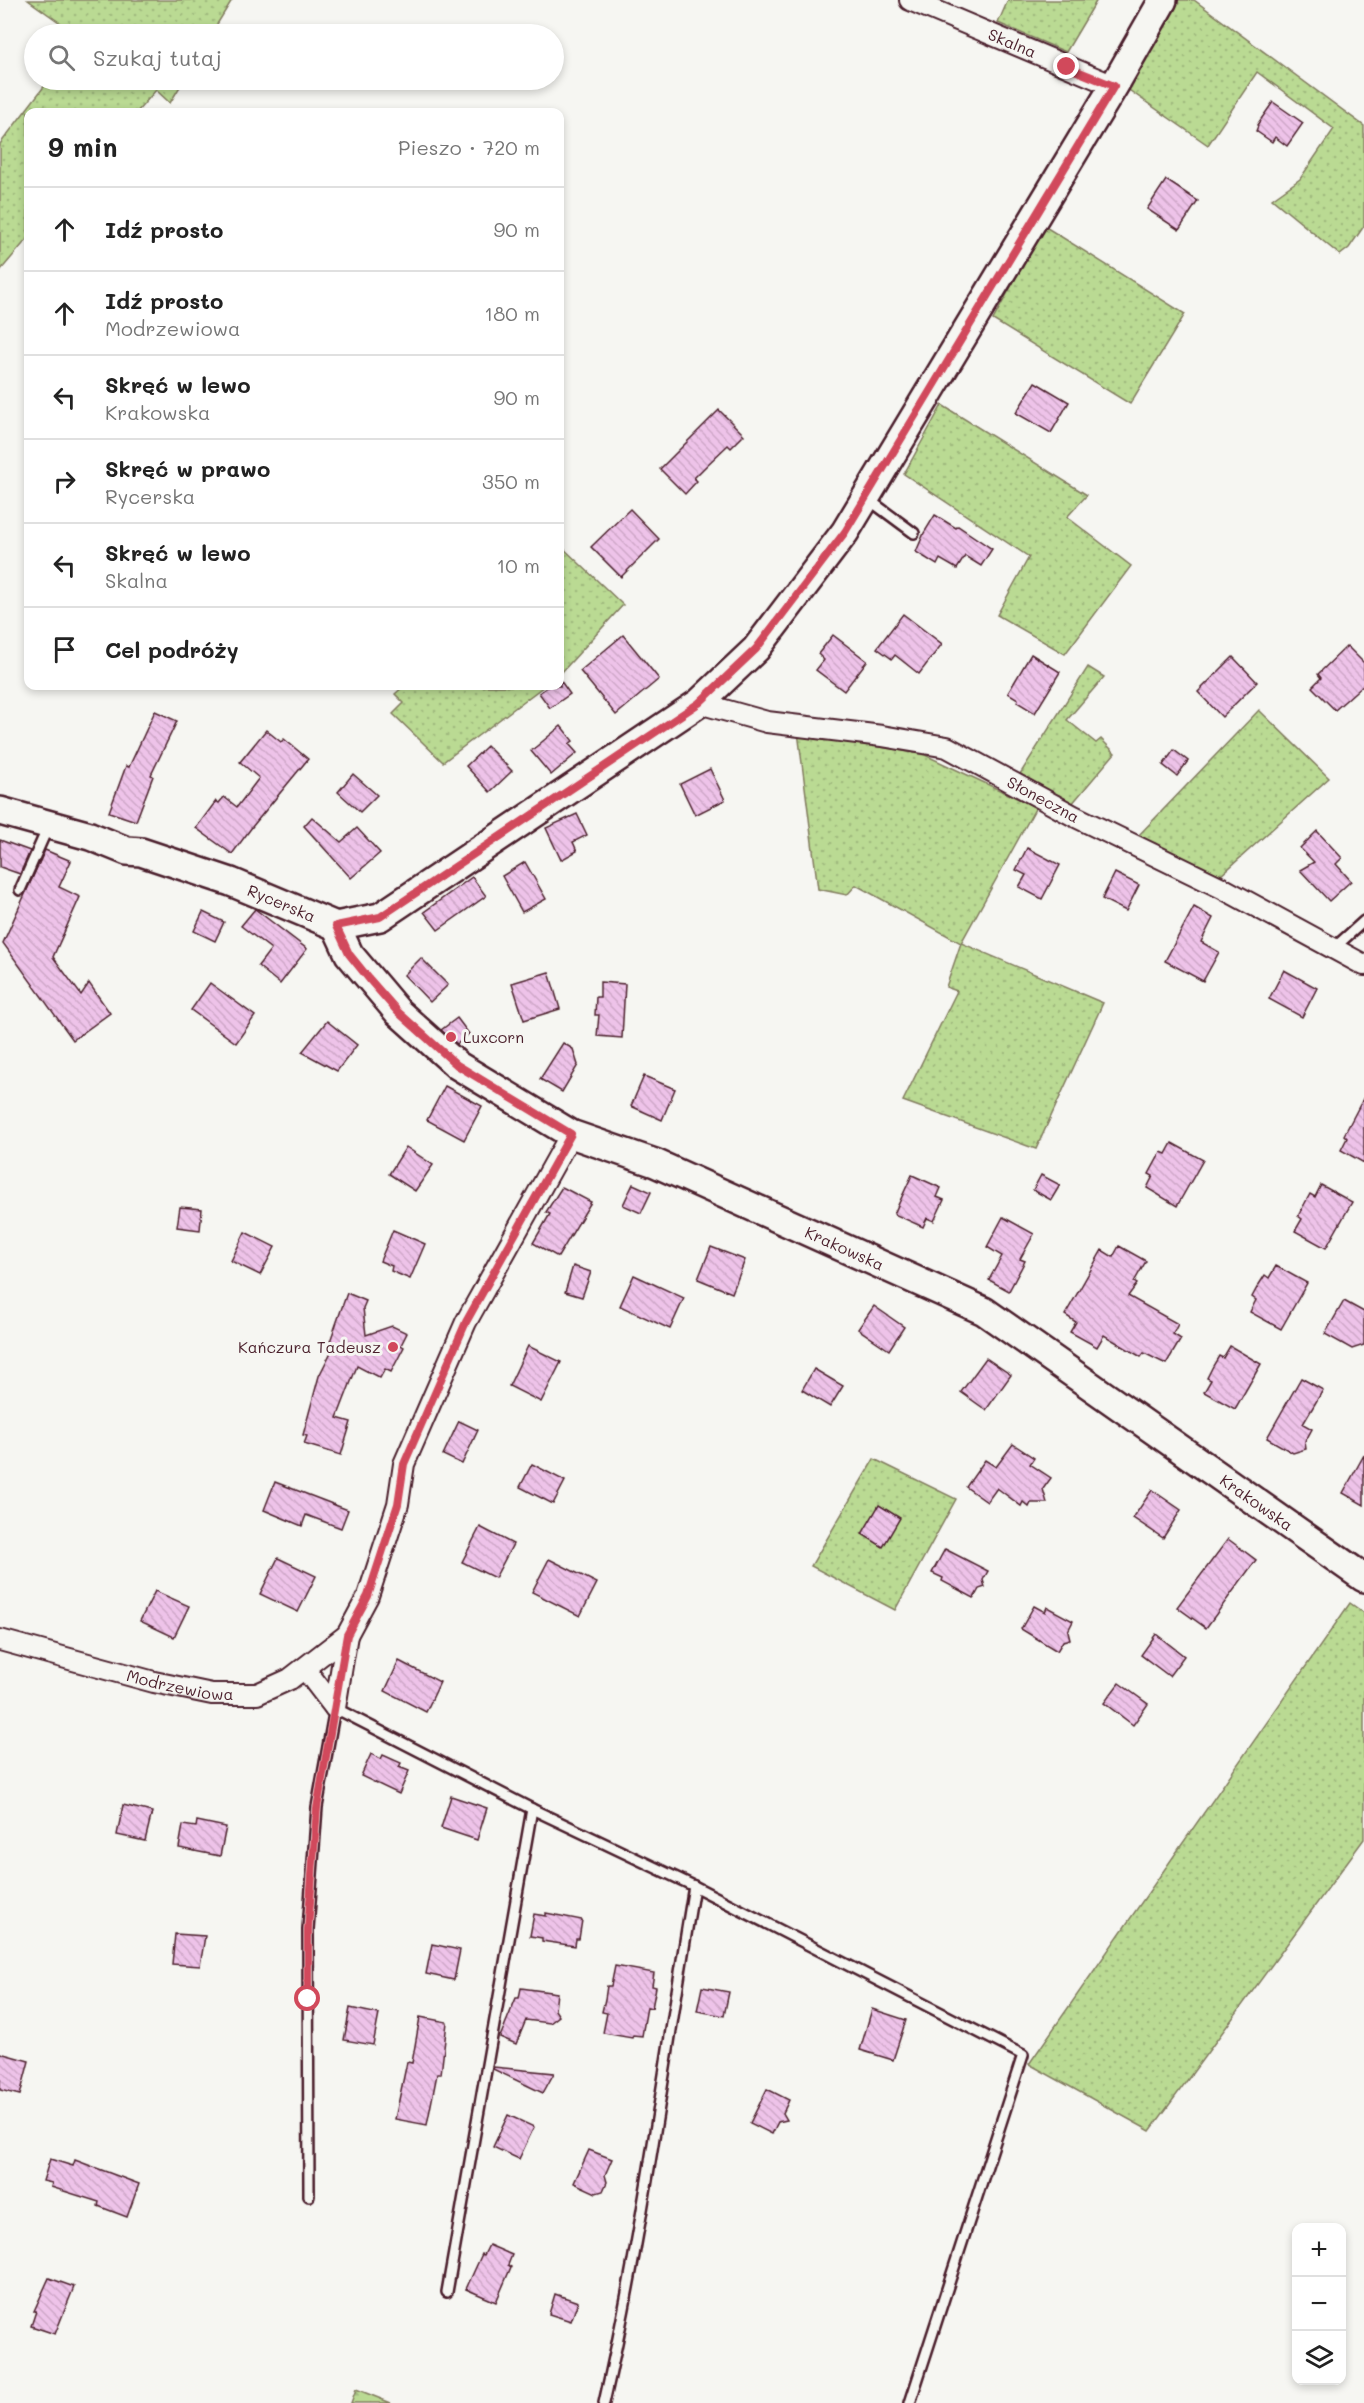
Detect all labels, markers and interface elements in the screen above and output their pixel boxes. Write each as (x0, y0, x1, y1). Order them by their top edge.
street label: Skalna (985, 23, 1040, 62)
search box (24, 24, 564, 90)
icon: search (45, 41, 78, 74)
text: Szukaj tutaj (93, 43, 222, 72)
route end (1053, 53, 1079, 79)
text: 9 min (48, 130, 117, 164)
text: Pieszo · 720 m (398, 134, 540, 160)
icon: ahead (48, 213, 81, 246)
text: Idź prosto (105, 215, 223, 244)
text: 90 m (494, 216, 540, 242)
text: Idź prosto (105, 286, 223, 315)
icon: ahead (48, 297, 81, 330)
text: 180 m (484, 300, 540, 326)
text: Modrzewiowa (105, 315, 241, 341)
text: Skręć w lewo (105, 370, 251, 399)
icon: left (48, 381, 81, 414)
text: 90 m (494, 384, 540, 410)
text: Krakowska (105, 399, 210, 425)
text: Skręć w prawo (105, 454, 270, 483)
icon: right (48, 465, 81, 498)
text: 350 m (482, 468, 540, 494)
text: Rycerska (105, 483, 195, 509)
text: Skręć w lewo (105, 538, 251, 567)
icon: left (48, 549, 81, 582)
text: 10 m (496, 552, 540, 578)
text: Skalna (105, 567, 168, 593)
icon: arrive (48, 633, 81, 666)
text: Cel podróży (105, 635, 239, 664)
street label: Słoneczna (1004, 771, 1084, 827)
street label: Rycerska (244, 879, 319, 926)
place label: Luxcorn (463, 1026, 524, 1047)
marker: Luxcorn (444, 1030, 458, 1044)
street label: Krakowska (802, 1221, 888, 1275)
place label: Kańczura Tadeusz (238, 1336, 381, 1357)
marker: Kańczura Tadeusz (386, 1340, 400, 1354)
street label: Krakowska (1216, 1469, 1297, 1535)
street label: Modrzewiowa (124, 1664, 233, 1704)
route start (294, 1985, 320, 2011)
map controls (1292, 2223, 1346, 2385)
button: + (1292, 2223, 1346, 2277)
button: − (1292, 2277, 1346, 2331)
button: layers (1292, 2331, 1346, 2385)

